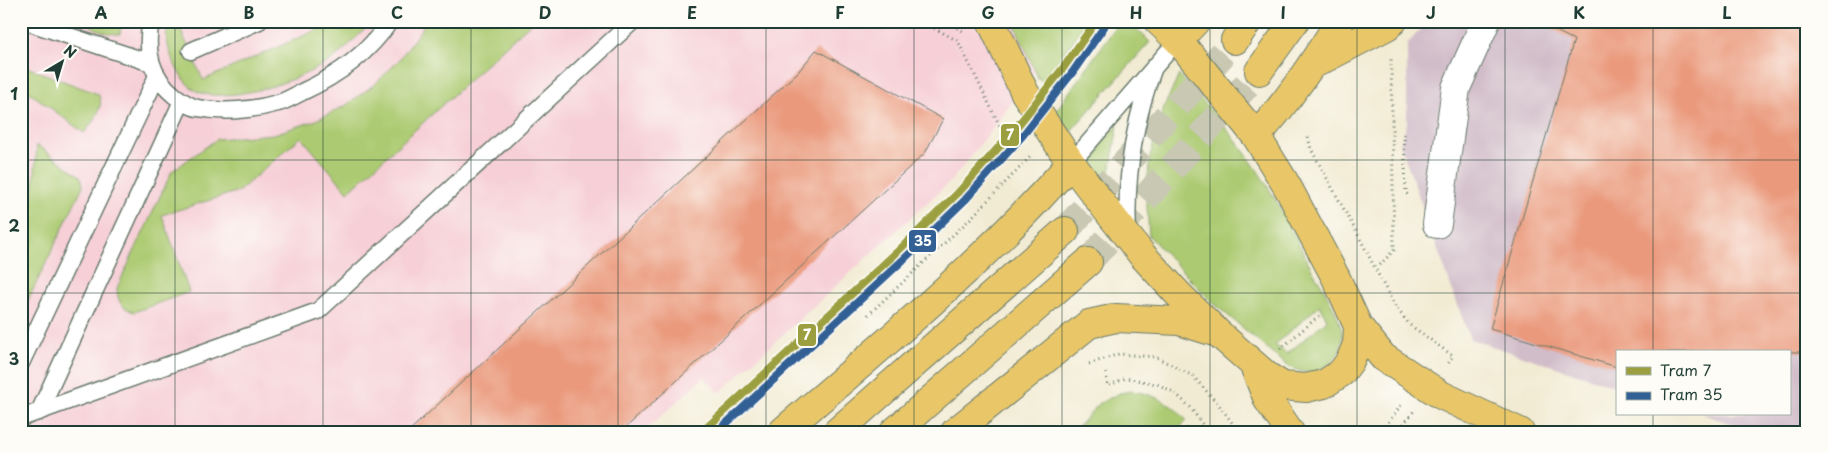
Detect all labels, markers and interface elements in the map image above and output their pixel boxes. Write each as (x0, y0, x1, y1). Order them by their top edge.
text: A (95, 0, 108, 24)
text: B (244, 0, 255, 24)
text: C (391, 0, 403, 24)
text: D (539, 0, 551, 24)
text: E (687, 0, 697, 24)
text: F (835, 0, 845, 24)
text: G (981, 0, 995, 24)
text: H (1130, 0, 1142, 24)
text: I (1280, 0, 1286, 24)
text: J (1426, 0, 1436, 24)
text: K (1573, 0, 1585, 24)
text: L (1722, 0, 1732, 24)
north arrow (38, 38, 88, 88)
text: N (59, 40, 81, 63)
text: 1 (10, 81, 18, 105)
line badge: 7 (1000, 123, 1020, 147)
text: 7 (1006, 124, 1015, 145)
text: 2 (8, 213, 20, 237)
line badge: 35 (908, 229, 937, 253)
text: 35 (914, 230, 932, 251)
line badge: 7 (797, 323, 817, 347)
text: 7 (803, 324, 812, 345)
text: 3 (9, 346, 19, 370)
legend (1616, 350, 1790, 416)
text: Tram 7 (1660, 358, 1712, 381)
text: Tram 35 (1660, 382, 1723, 405)

